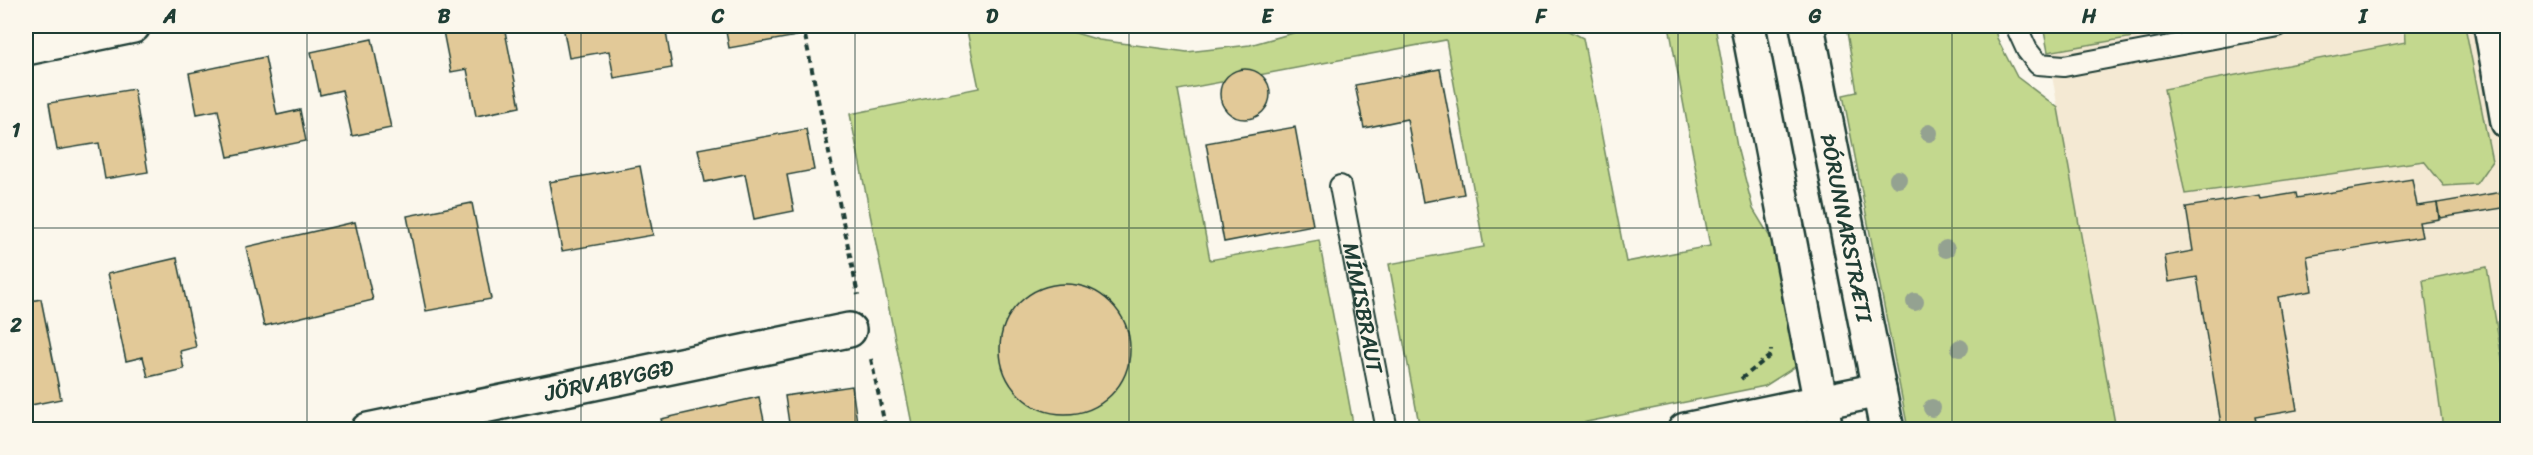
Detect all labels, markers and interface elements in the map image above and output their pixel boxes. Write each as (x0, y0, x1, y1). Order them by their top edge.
text: A (162, 0, 177, 34)
text: B (438, 0, 451, 34)
text: C (711, 0, 725, 34)
text: D (986, 0, 999, 34)
text: E (1261, 0, 1274, 34)
text: F (1535, 0, 1548, 34)
text: G (1808, 0, 1822, 34)
text: H (2081, 0, 2097, 34)
text: I (2358, 0, 2369, 34)
text: 1 (12, 113, 21, 148)
street label: ÞÓRUNNARSTRÆTI (1809, 131, 1885, 327)
street label: MÍMISBRAUT (1332, 239, 1395, 378)
text: 2 (9, 308, 22, 343)
street label: JÖRVABYGGÐ (540, 347, 678, 413)

